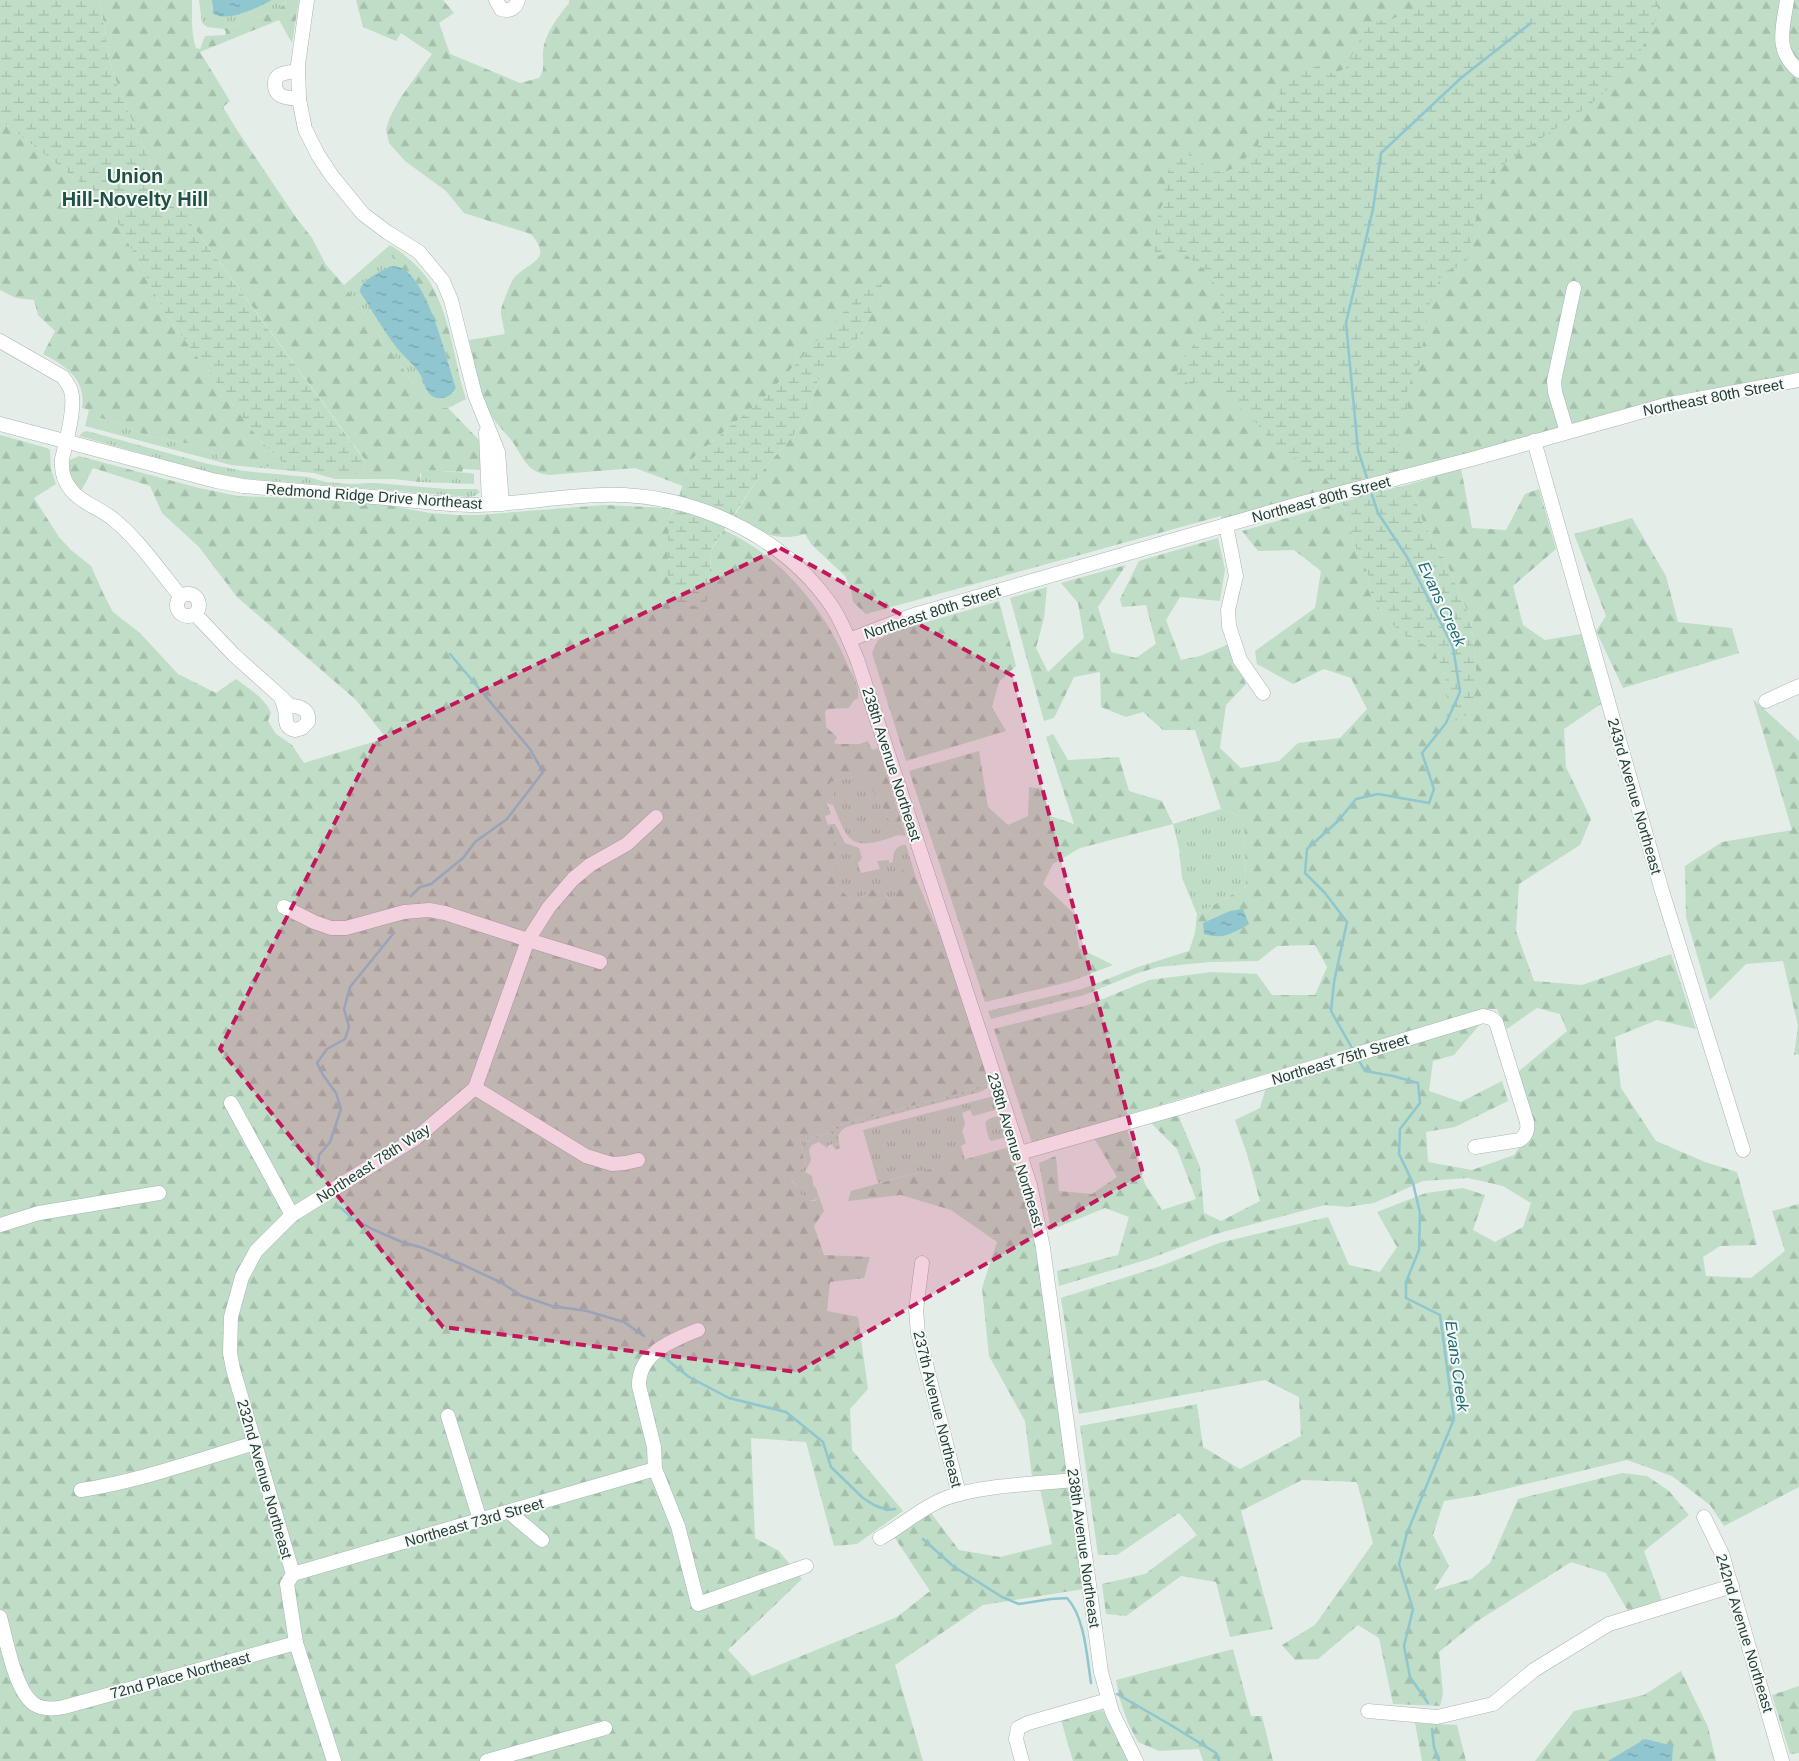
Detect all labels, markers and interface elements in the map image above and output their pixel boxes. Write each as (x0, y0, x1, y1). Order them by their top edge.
district label: Union Hill-Novelty Hill (62, 165, 208, 210)
street label: Northeast 80th Street (1641, 375, 1785, 419)
street label: Northeast 80th Street (1250, 472, 1393, 526)
street label: Redmond Ridge Drive Northeast (265, 480, 484, 512)
water label: Evans Creek (1415, 559, 1469, 650)
street label: Northeast 80th Street (862, 582, 1003, 642)
street label: 238th Avenue Northeast (859, 685, 925, 844)
street label: 243rd Avenue Northeast (1605, 716, 1666, 877)
street label: Northeast 75th Street (1269, 1030, 1411, 1088)
street label: 238th Avenue Northeast (984, 1071, 1048, 1230)
street label: Northeast 78th Way (313, 1120, 433, 1206)
water label: Evans Creek (1442, 1319, 1472, 1414)
street label: 237th Avenue Northeast (910, 1329, 966, 1490)
street label: 232nd Avenue Northeast (234, 1397, 296, 1561)
street label: 238th Avenue Northeast (1064, 1467, 1104, 1630)
street label: Northeast 73rd Street (403, 1494, 546, 1550)
street label: 242nd Avenue Northeast (1713, 1552, 1777, 1715)
street label: 72nd Place Northeast (108, 1648, 253, 1702)

